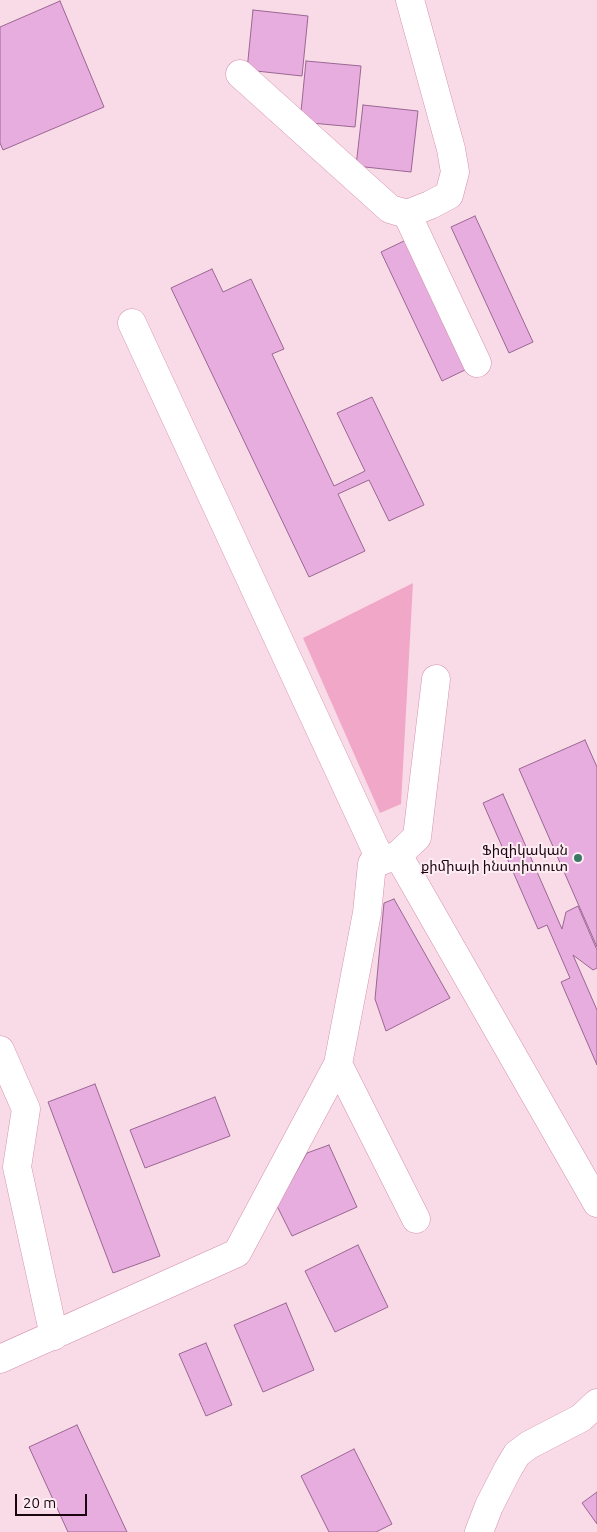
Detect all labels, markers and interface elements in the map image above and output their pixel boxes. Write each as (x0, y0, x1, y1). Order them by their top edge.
place label: Ֆիզիկական քիմիայի ինստիտուտ (421, 842, 568, 874)
marker: Ֆիզիկական քիմիայի ինստիտուտ (572, 852, 584, 864)
scale bar (18, 1484, 90, 1516)
text: 20 m (23, 1494, 56, 1511)

